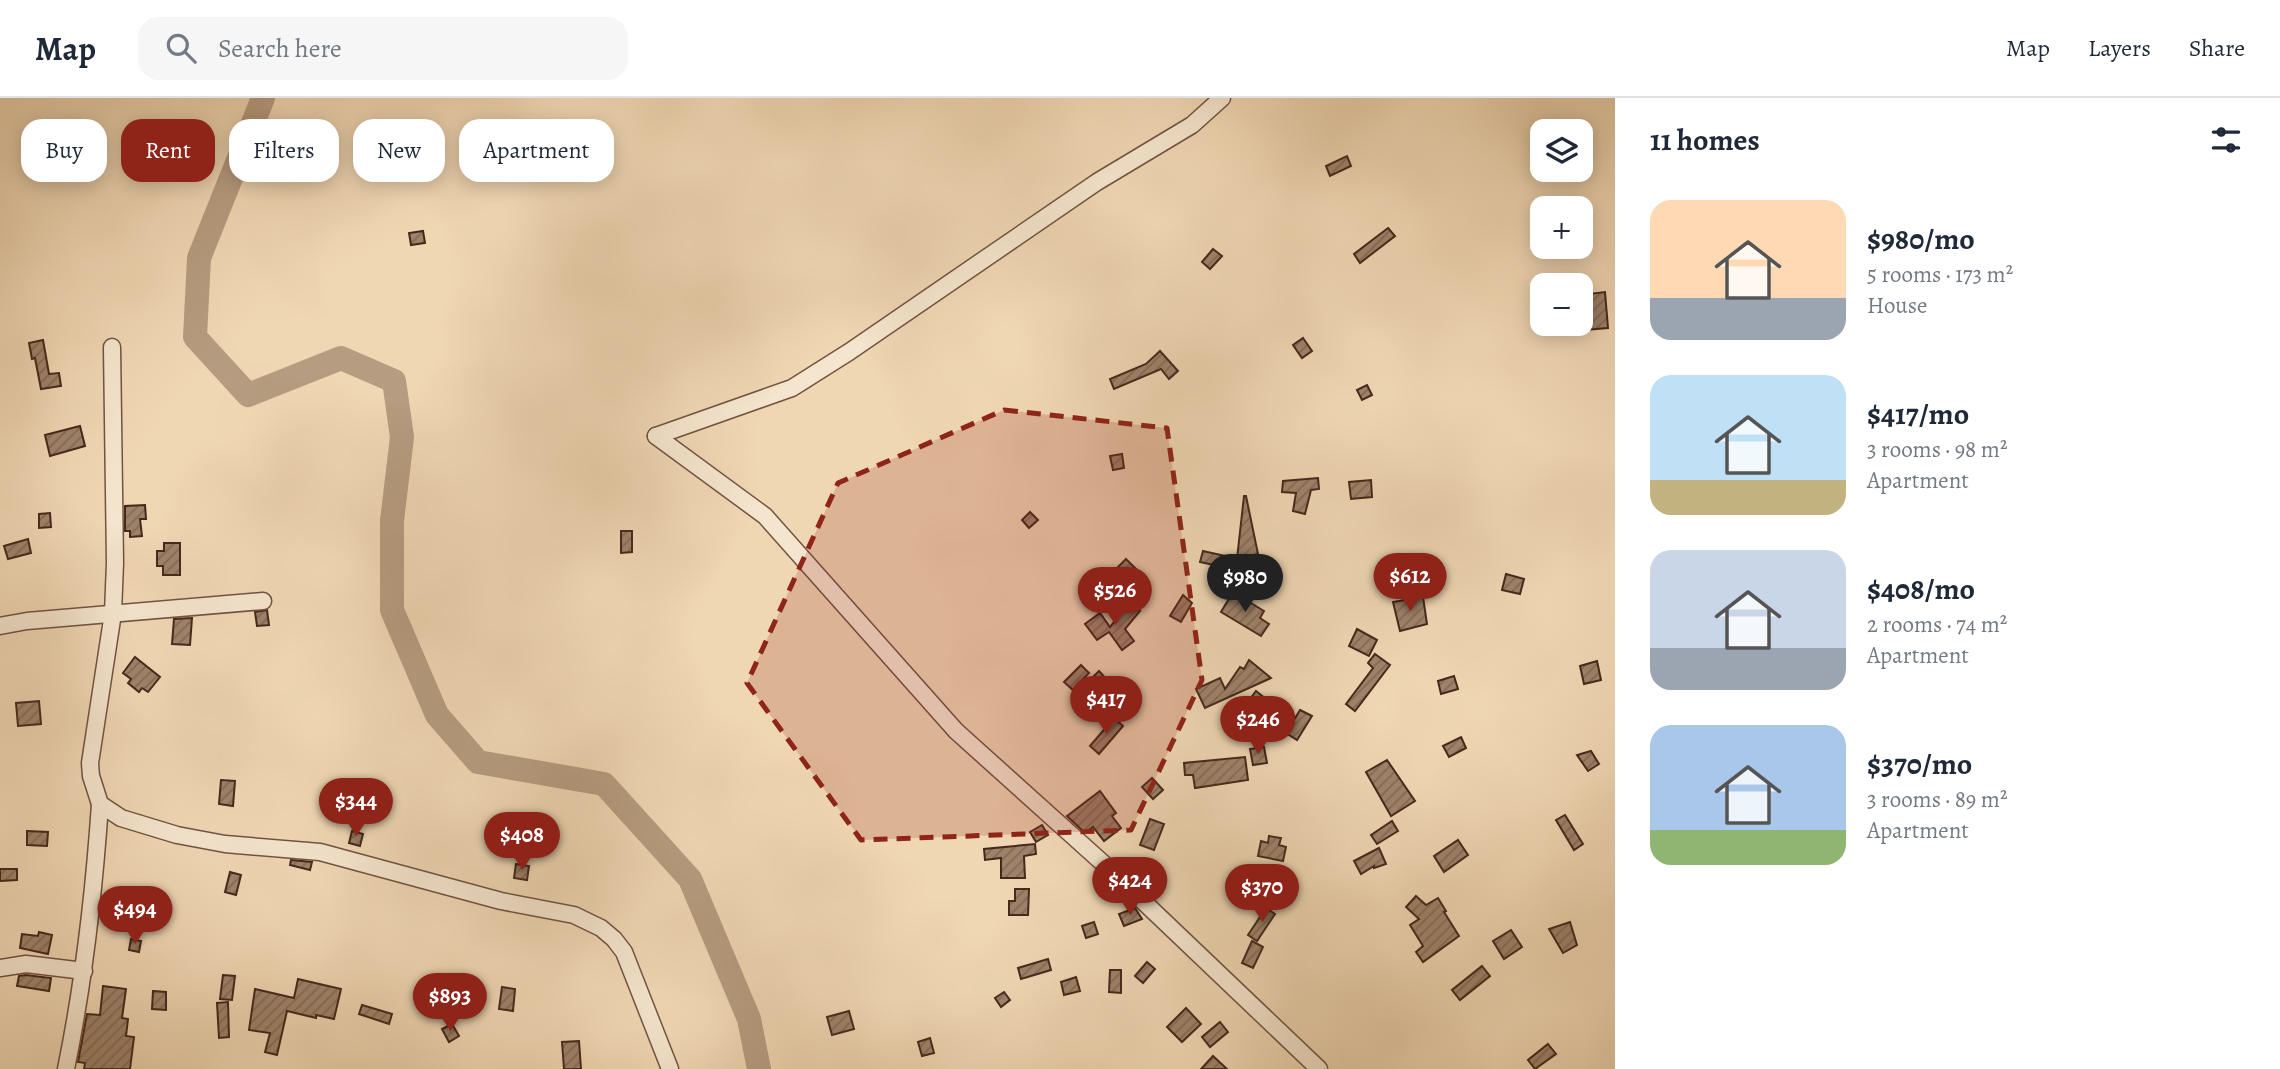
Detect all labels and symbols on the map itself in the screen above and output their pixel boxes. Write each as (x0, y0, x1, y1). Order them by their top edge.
pin: $980 (1204, 554, 1286, 614)
pin: $612 (1369, 554, 1451, 613)
pin: $526 (1074, 568, 1156, 627)
pin: $417 (1065, 676, 1147, 736)
pin: $246 (1217, 696, 1299, 756)
pin: $344 (315, 778, 397, 838)
pin: $408 (481, 812, 563, 872)
pin: $424 (1089, 858, 1171, 917)
pin: $370 (1221, 864, 1303, 924)
pin: $494 (94, 886, 176, 946)
pin: $893 (409, 974, 491, 1033)

